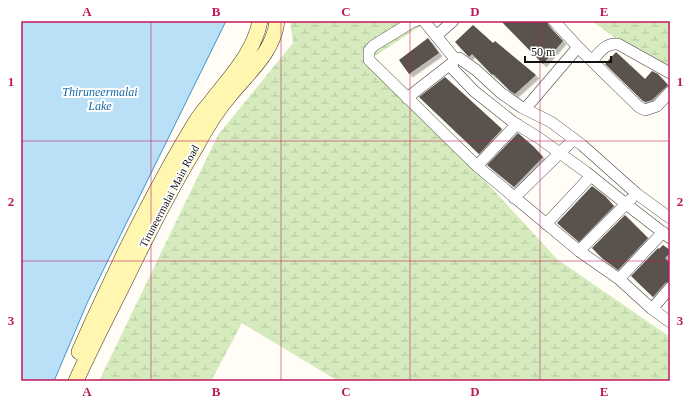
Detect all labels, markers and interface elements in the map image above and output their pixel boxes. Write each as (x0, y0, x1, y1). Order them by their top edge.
text: A (82, 4, 92, 19)
text: B (212, 4, 221, 19)
text: C (341, 4, 351, 19)
text: D (470, 4, 480, 19)
text: E (600, 4, 608, 19)
scale bar (525, 38, 611, 64)
text: 50 m (531, 45, 556, 59)
text: 1 (8, 74, 14, 89)
text: 1 (677, 74, 683, 89)
water label: Thiruneermalai Lake (62, 85, 138, 113)
street label: Tiruneermalai Main Road (137, 142, 201, 249)
text: 2 (8, 194, 14, 209)
text: 2 (677, 194, 683, 209)
text: 3 (8, 313, 15, 328)
text: 3 (677, 313, 684, 328)
text: A (82, 384, 92, 399)
text: B (212, 384, 221, 399)
text: C (341, 384, 351, 399)
text: D (470, 384, 480, 399)
text: E (600, 384, 608, 399)

